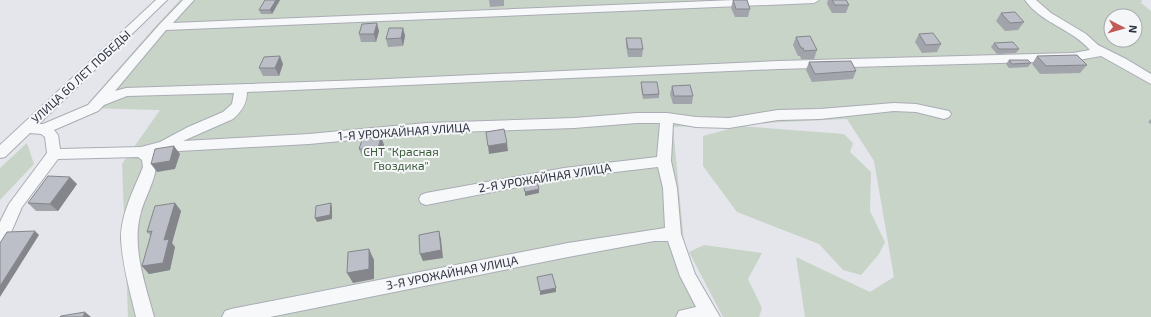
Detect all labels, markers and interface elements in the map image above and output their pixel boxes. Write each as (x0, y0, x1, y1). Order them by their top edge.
north arrow (1103, 8, 1143, 48)
text: N (1127, 24, 1140, 34)
street label: УЛИЦА 60 ЛЕТ ПОБЕДЫ (28, 27, 133, 126)
street label: 1-Я УРОЖАЙНАЯ УЛИЦА (337, 119, 471, 143)
park label: СНТ "Красная Гвоздика" (363, 144, 439, 172)
street label: 2-Я УРОЖАЙНАЯ УЛИЦА (477, 160, 613, 194)
street label: 3-Я УРОЖАЙНАЯ УЛИЦА (385, 252, 519, 292)

